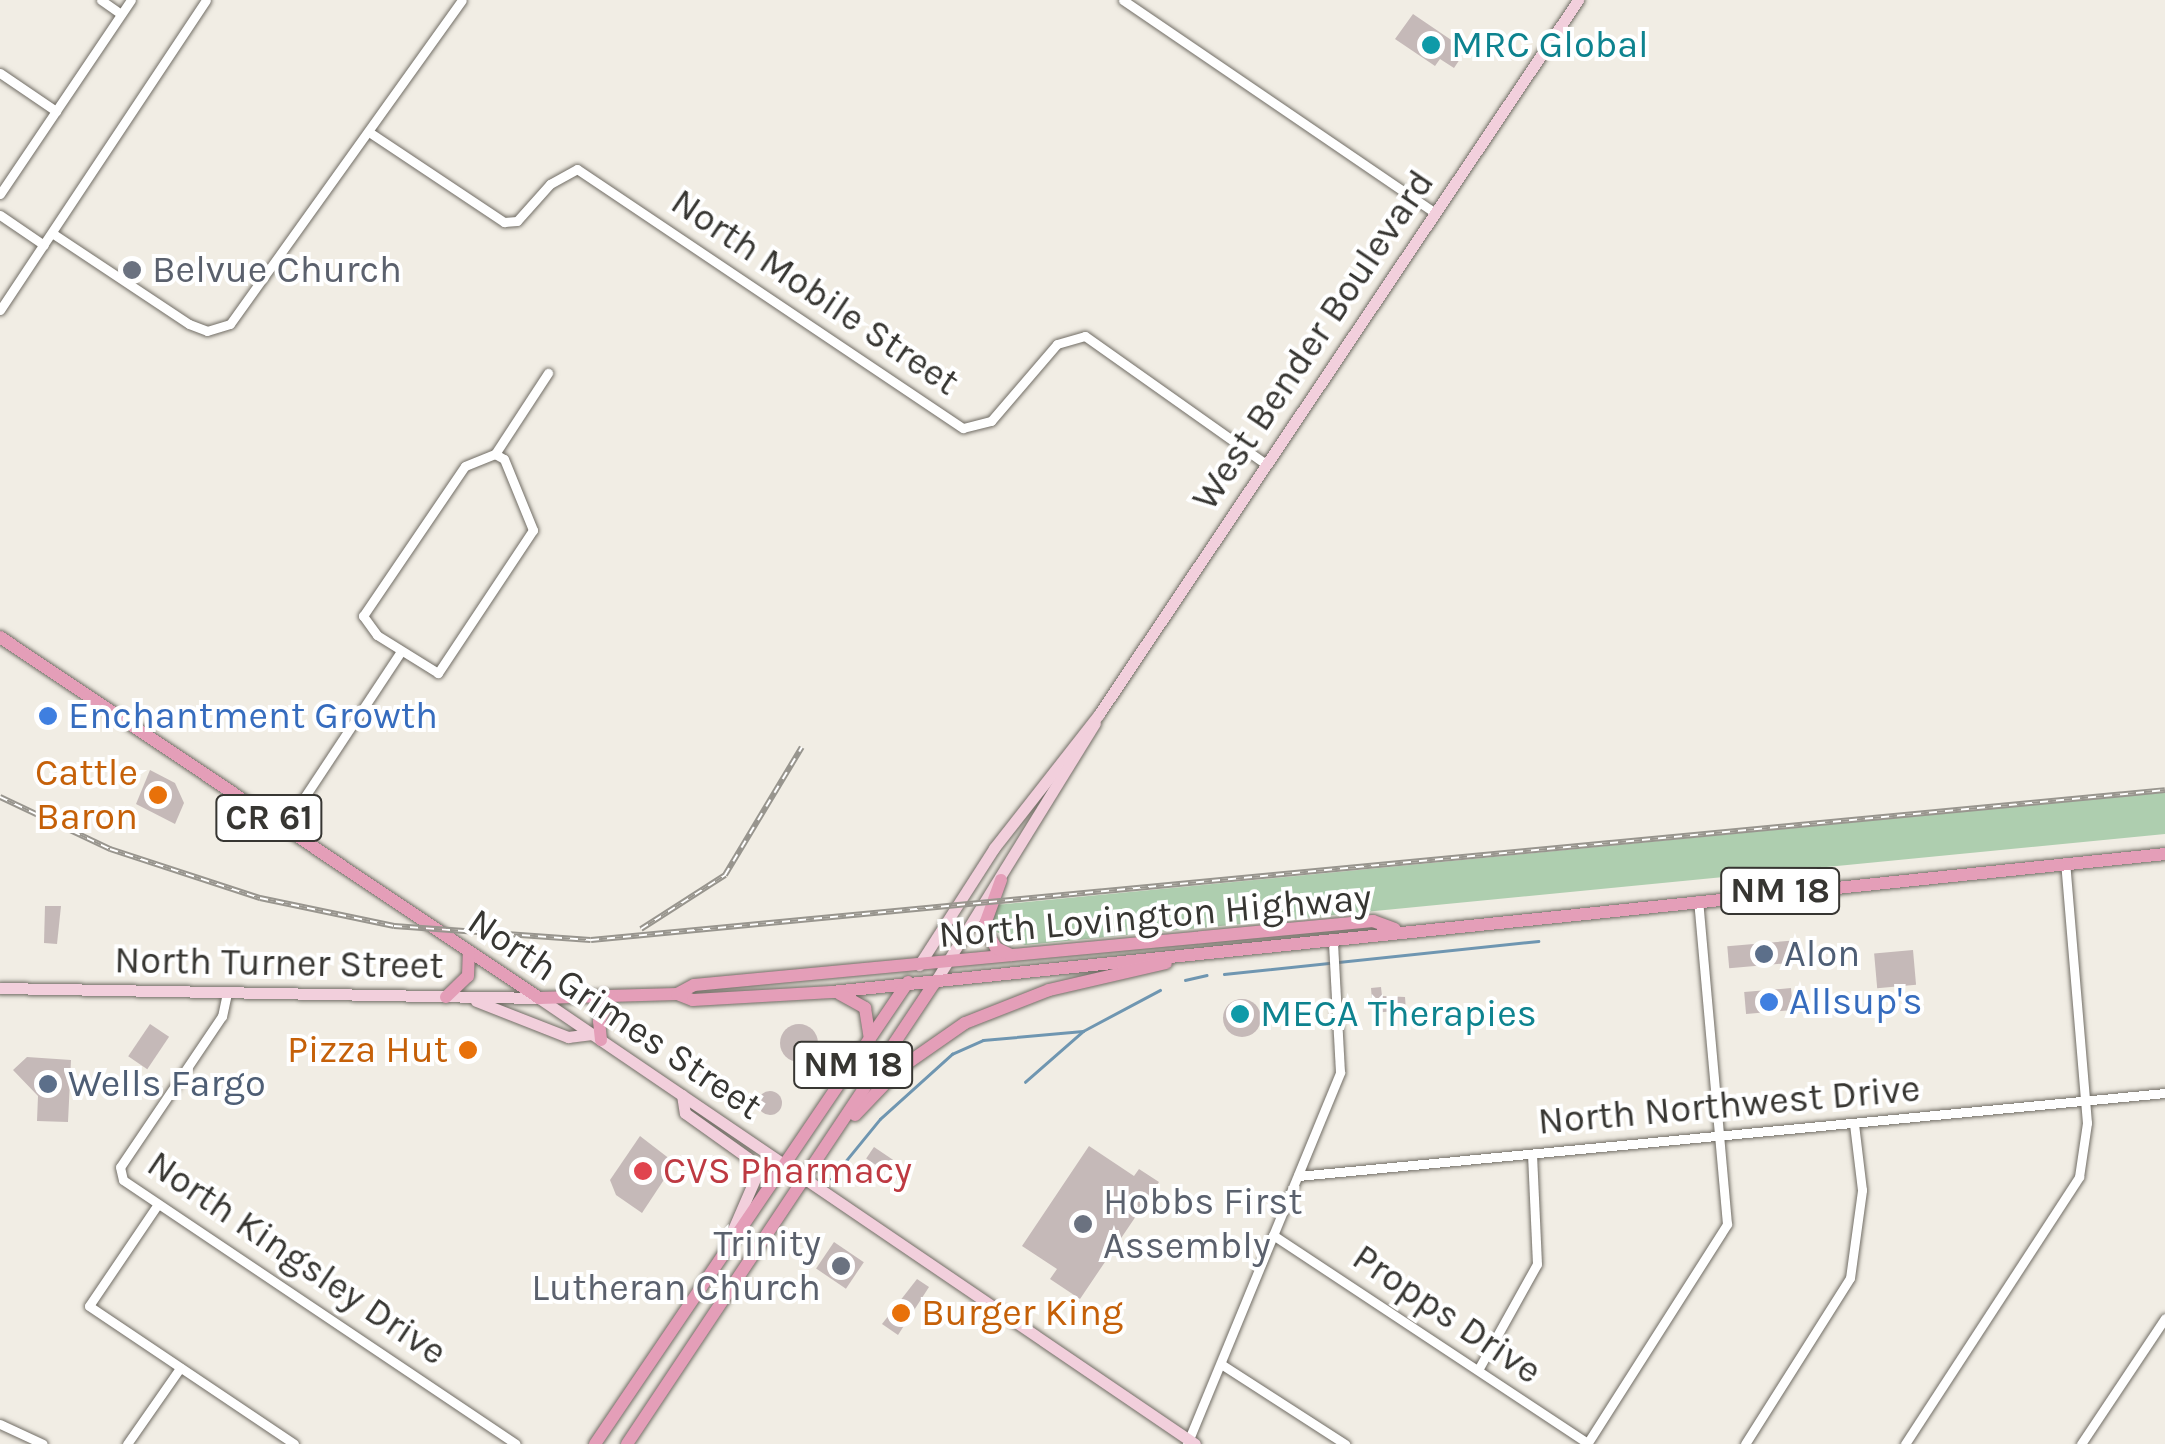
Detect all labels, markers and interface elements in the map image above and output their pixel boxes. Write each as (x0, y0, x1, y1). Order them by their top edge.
place label: MRC Global (1451, 22, 1649, 68)
marker: MRC Global (1420, 34, 1442, 56)
street label: West Bender Boulevard (1182, 161, 1444, 519)
street label: North Mobile Street (663, 179, 967, 405)
place label: Belvue Church (152, 247, 402, 293)
marker: Belvue Church (121, 259, 143, 281)
place label: Enchantment Growth (68, 693, 438, 739)
marker: Enchantment Growth (37, 705, 59, 727)
place label: Cattle Baron (35, 750, 138, 839)
marker: Cattle Baron (147, 784, 169, 806)
road number: CR 61 (214, 788, 324, 848)
road number: NM 18 (1720, 861, 1840, 921)
street label: North Lovington Highway (937, 874, 1373, 958)
street label: North Grimes Street (459, 899, 771, 1129)
place label: Alon (1784, 931, 1860, 977)
street label: North Turner Street (114, 937, 444, 989)
marker: Alon (1753, 943, 1775, 965)
place label: Allsup's (1789, 979, 1922, 1025)
place label: MECA Therapies (1260, 991, 1537, 1037)
marker: Allsup's (1758, 991, 1780, 1013)
marker: MECA Therapies (1229, 1003, 1251, 1025)
place label: Pizza Hut (287, 1027, 448, 1073)
road number: NM 18 (793, 1035, 913, 1095)
marker: Pizza Hut (457, 1039, 479, 1061)
place label: Wells Fargo (68, 1061, 266, 1107)
street label: North Northwest Drive (1536, 1066, 1922, 1144)
marker: Wells Fargo (37, 1073, 59, 1095)
street label: North Kingsley Drive (139, 1141, 455, 1375)
place label: CVS Pharmacy (663, 1148, 912, 1194)
marker: CVS Pharmacy (632, 1160, 654, 1182)
place label: Hobbs First Assembly (1103, 1179, 1302, 1268)
marker: Hobbs First Assembly (1072, 1213, 1094, 1235)
place label: Trinity Lutheran Church (531, 1221, 821, 1310)
street label: Propps Drive (1344, 1234, 1550, 1394)
marker: Trinity Lutheran Church (830, 1255, 852, 1277)
place label: Burger King (921, 1290, 1123, 1336)
marker: Burger King (890, 1302, 912, 1324)

